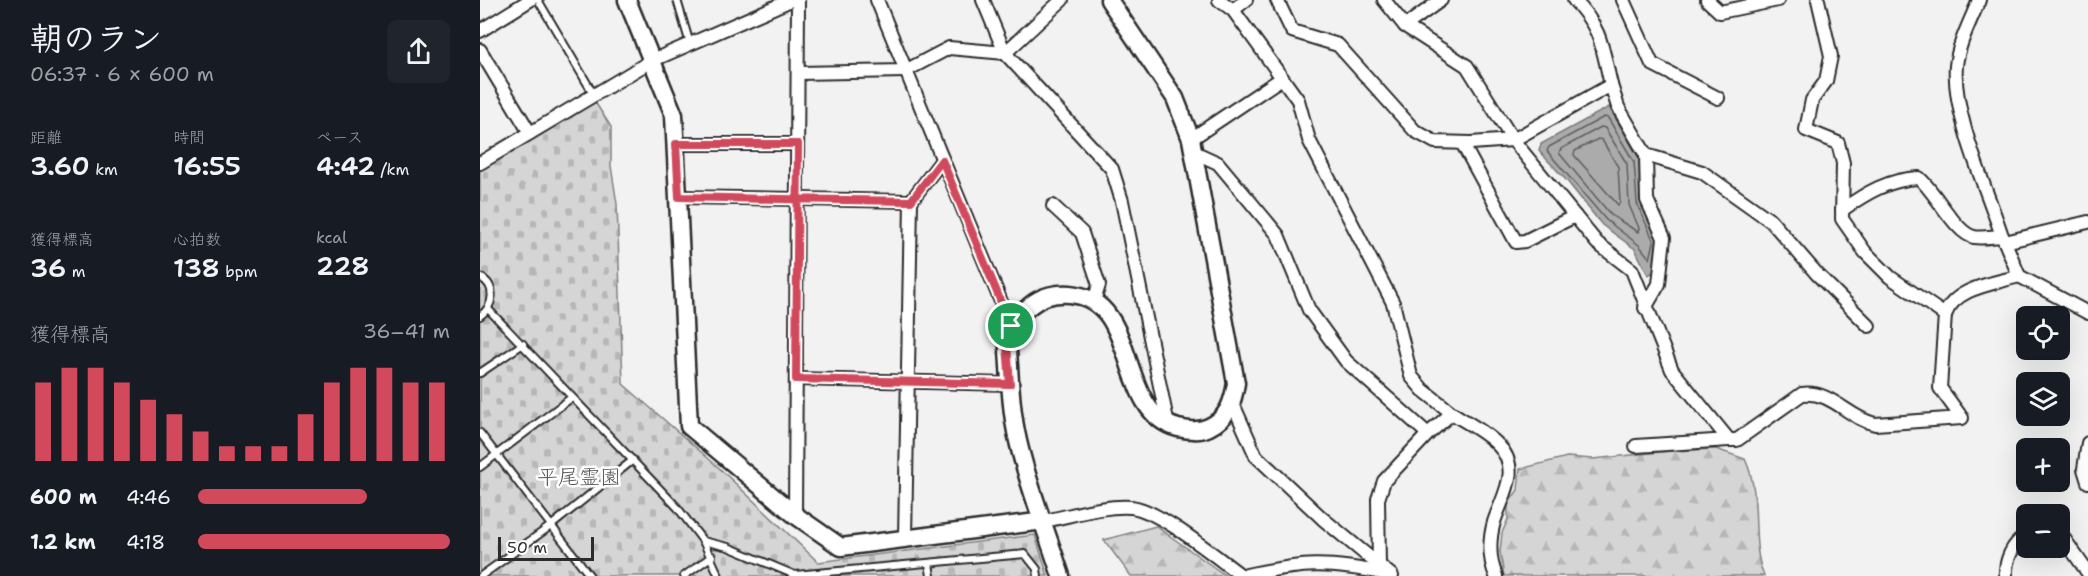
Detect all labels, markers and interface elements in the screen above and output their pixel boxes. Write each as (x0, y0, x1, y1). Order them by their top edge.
text: 朝のラン (30, 16, 162, 61)
button: share (387, 20, 450, 83)
text: 06:37 · 6 × 600 m (30, 61, 214, 87)
text: 距離 (30, 127, 62, 148)
text: 時間 (173, 127, 205, 148)
text: ペース (316, 127, 363, 148)
text: 3.60 (30, 148, 90, 183)
text: 16:55 (173, 148, 241, 183)
text: 4:42 (316, 148, 375, 183)
text: km (90, 159, 118, 180)
text: /km (375, 159, 409, 180)
text: kcal (316, 227, 347, 248)
text: 獲得標高 (30, 229, 94, 250)
text: 心拍数 (173, 229, 221, 250)
text: 228 (316, 248, 370, 283)
text: 36 (30, 250, 66, 285)
text: 138 (173, 250, 220, 285)
text: m (66, 261, 85, 282)
text: bpm (220, 261, 257, 282)
pin (985, 300, 1036, 351)
map controls (2016, 306, 2070, 558)
button: locate (2016, 306, 2070, 360)
icon: arrive (994, 309, 1027, 342)
text: 36–41 m (363, 318, 450, 344)
text: 獲得標高 (30, 321, 110, 347)
button: layers (2016, 372, 2070, 426)
button: + (2016, 438, 2070, 492)
park label: 平尾霊園 (537, 463, 621, 491)
text: 600 m (30, 484, 97, 510)
text: 4:46 (126, 484, 171, 510)
button: − (2016, 504, 2070, 558)
text: 1.2 km (30, 529, 96, 555)
text: 4:18 (126, 529, 165, 555)
scale bar (498, 534, 594, 562)
text: 50 m (507, 537, 547, 558)

